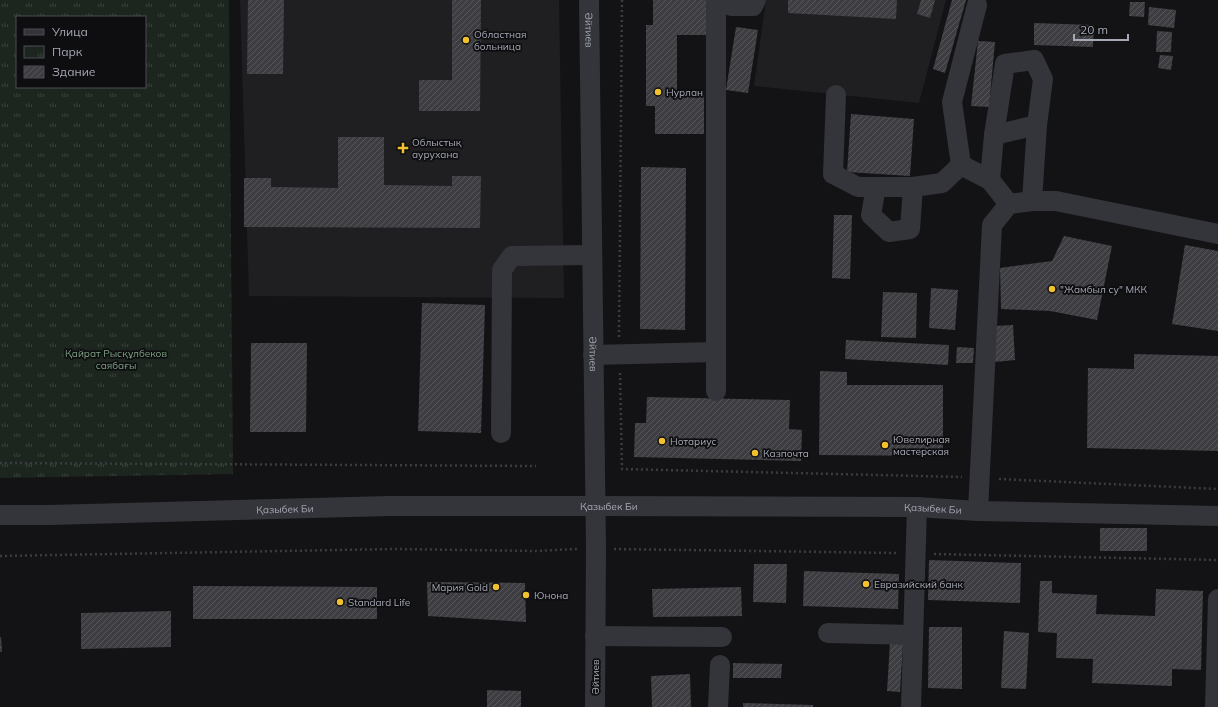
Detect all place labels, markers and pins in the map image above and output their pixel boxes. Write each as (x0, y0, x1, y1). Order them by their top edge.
place label: Областная больница (474, 28, 527, 53)
marker: Областная больница (461, 35, 471, 45)
place label: Нурлан (666, 86, 703, 99)
marker: Нурлан (653, 87, 663, 97)
place label: Облыстық аурухана (412, 136, 462, 161)
marker: Облыстық аурухана (397, 142, 409, 154)
place label: "Жамбыл су" МКК (1060, 283, 1148, 296)
marker: "Жамбыл су" МКК (1047, 284, 1057, 294)
place label: Ювелирная мастерская (893, 433, 950, 458)
place label: Нотариус (670, 435, 717, 448)
marker: Нотариус (657, 436, 667, 446)
marker: Ювелирная мастерская (880, 440, 890, 450)
place label: Казпочта (763, 447, 809, 460)
marker: Казпочта (750, 448, 760, 458)
place label: Евразийский банк (874, 578, 963, 591)
marker: Евразийский банк (861, 579, 871, 589)
place label: Мария Gold (432, 581, 488, 594)
marker: Мария Gold (491, 582, 501, 592)
place label: Юнона (534, 589, 568, 602)
marker: Юнона (521, 590, 531, 600)
place label: Standard Life (348, 596, 410, 609)
marker: Standard Life (335, 597, 345, 607)

